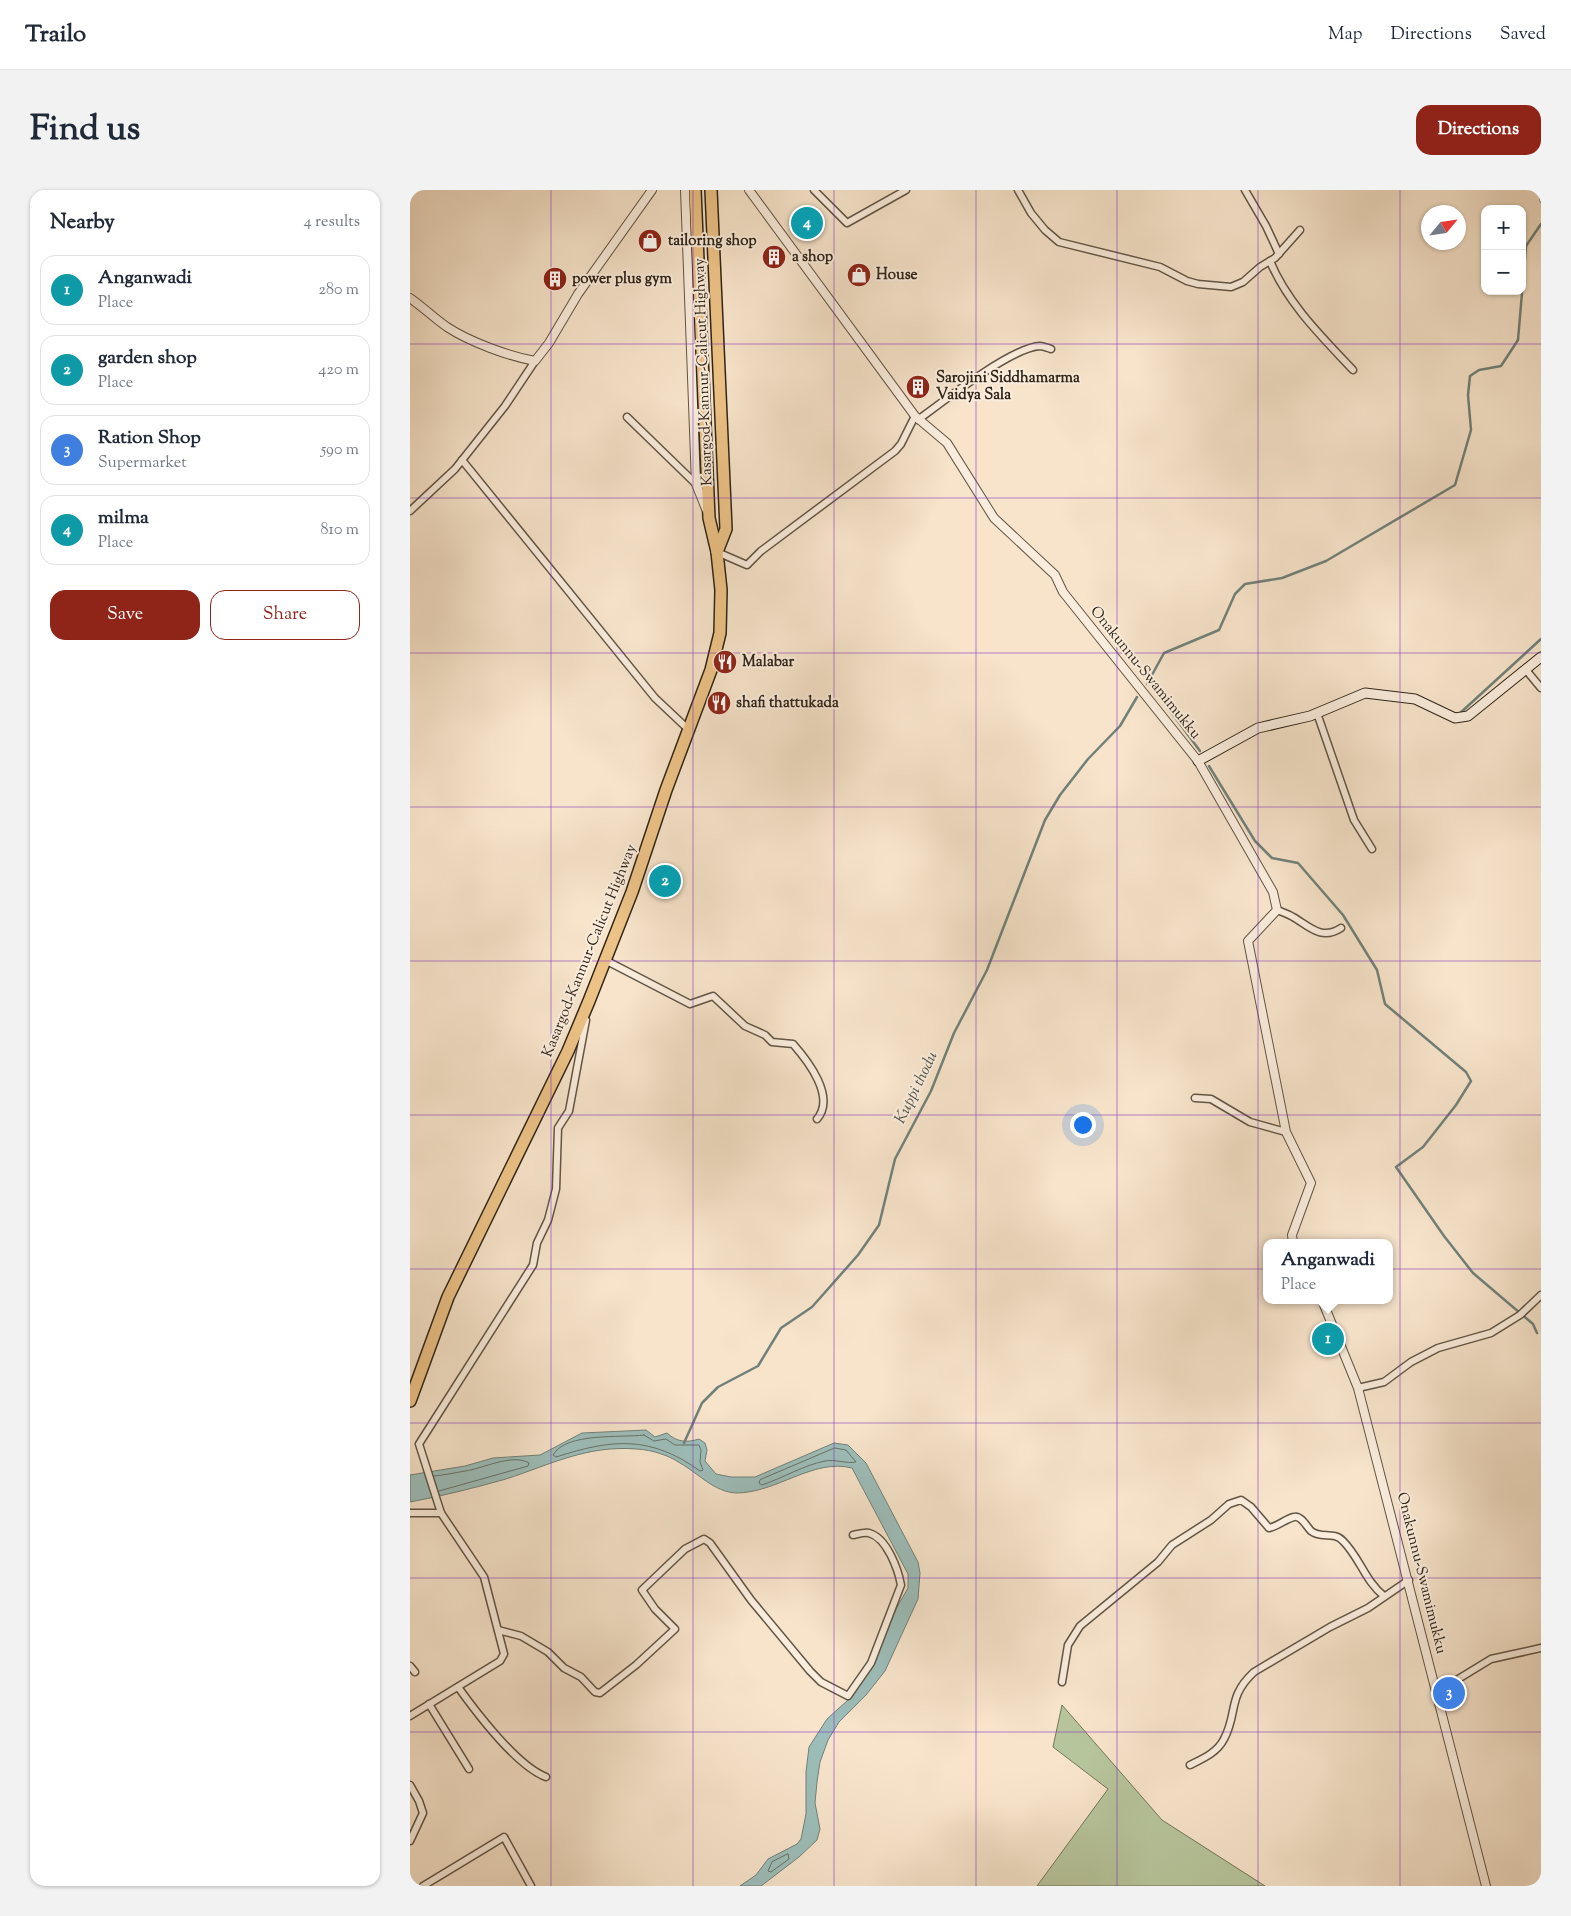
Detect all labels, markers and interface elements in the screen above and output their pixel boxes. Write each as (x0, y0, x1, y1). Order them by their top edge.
text: Trailo (25, 18, 86, 52)
text: Map (1328, 22, 1363, 48)
text: Directions (1391, 22, 1472, 48)
text: Saved (1500, 22, 1546, 48)
text: Find us (30, 105, 140, 156)
button: Directions (1416, 105, 1541, 155)
pin: 4 (791, 204, 823, 242)
north arrow (1421, 205, 1466, 250)
map controls (1481, 205, 1526, 295)
button: + (1481, 205, 1526, 250)
text: Nearby (50, 208, 115, 238)
text: 4 results (304, 211, 360, 234)
shop icon: tailoring shop (637, 228, 663, 254)
place label: tailoring shop (668, 231, 757, 252)
building icon: a shop (761, 244, 787, 270)
place label: a shop (792, 247, 834, 268)
button: − (1481, 250, 1526, 295)
street label: Kasargod-Kannur-Calicut Highway (690, 257, 718, 486)
shop icon: House (846, 262, 872, 288)
text: Anganwadi (98, 265, 192, 292)
place label: House (876, 265, 918, 286)
building icon: power plus gym (542, 266, 568, 292)
place label: power plus gym (572, 269, 672, 290)
text: 1 (64, 279, 70, 302)
text: 280 m (318, 279, 359, 302)
text: Place (98, 292, 133, 315)
text: garden shop (98, 345, 197, 372)
text: 2 (63, 359, 71, 382)
text: 420 m (318, 359, 359, 382)
place label: Sarojini Siddhamarma Vaidya Sala (936, 368, 1080, 406)
text: Place (98, 372, 133, 395)
building icon: Sarojini Siddhamarma Vaidya Sala (905, 374, 931, 400)
text: Ration Shop (98, 425, 201, 452)
text: 3 (64, 439, 70, 462)
text: 590 m (321, 439, 359, 462)
text: Supermarket (98, 452, 187, 475)
text: milma (98, 505, 149, 532)
text: 4 (63, 519, 71, 542)
text: 810 m (321, 519, 359, 542)
text: Place (98, 532, 133, 555)
button: Save (50, 590, 200, 640)
button: Share (210, 590, 360, 640)
street label: Onakunnu-Swamimukku (1085, 602, 1206, 744)
restaurant icon: Malabar (712, 649, 738, 675)
place label: Malabar (742, 652, 795, 673)
restaurant icon: shafi thattukada (706, 690, 732, 716)
place label: shafi thattukada (736, 693, 839, 714)
street label: Kasargod-Kannur-Calicut Highway (538, 841, 643, 1061)
pin: 2 (649, 862, 681, 900)
water label: Kuppi thodu (890, 1047, 945, 1128)
your location (1070, 1112, 1096, 1138)
popup (1263, 1239, 1393, 1304)
text: Anganwadi (1281, 1247, 1375, 1274)
text: Place (1281, 1274, 1316, 1297)
pin: 1 (1312, 1320, 1344, 1358)
street label: Onakunnu-Swamimukku (1391, 1490, 1451, 1656)
pin: 3 (1433, 1674, 1465, 1712)

